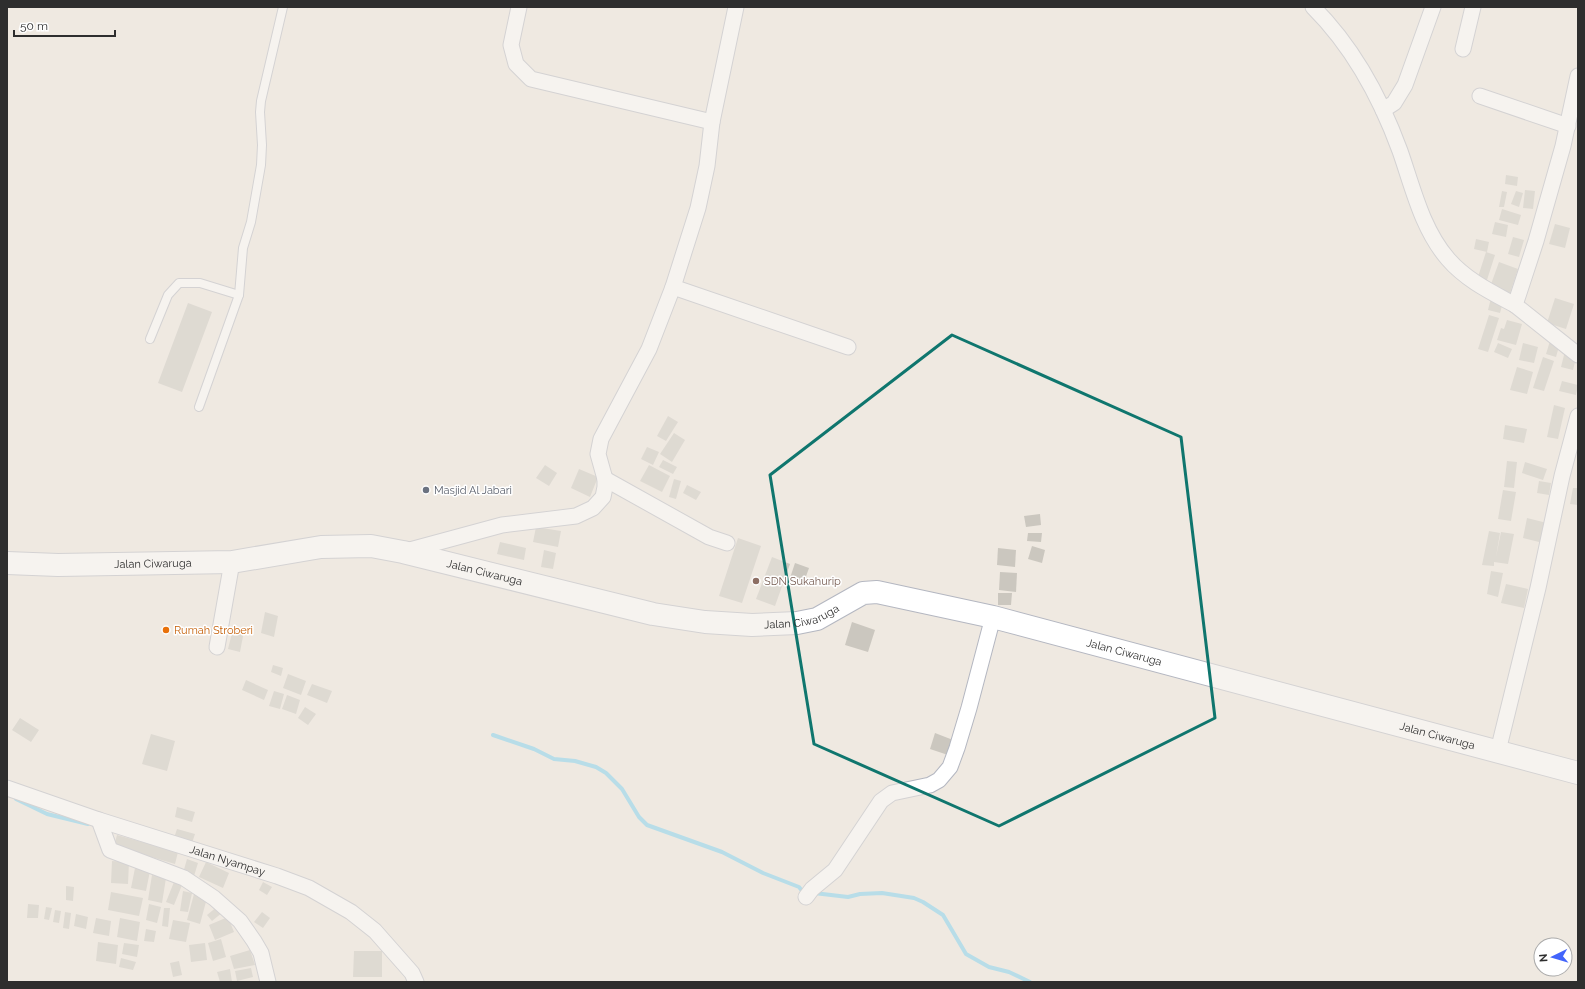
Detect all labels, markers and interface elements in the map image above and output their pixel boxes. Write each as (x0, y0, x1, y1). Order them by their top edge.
scale bar (14, 12, 115, 38)
text: 50 m (20, 19, 48, 33)
place label: Masjid Al Jabari (434, 484, 512, 497)
marker: Masjid Al Jabari (421, 485, 431, 495)
street label: Jalan Ciwaruga (114, 556, 192, 571)
street label: Jalan Ciwaruga (445, 557, 524, 588)
place label: SDN Sukahurip (764, 575, 841, 588)
marker: SDN Sukahurip (751, 576, 761, 586)
street label: Jalan Ciwaruga (764, 601, 841, 631)
place label: Rumah Stroberi (174, 624, 253, 637)
marker: Rumah Stroberi (161, 625, 171, 635)
street label: Jalan Ciwaruga (1085, 636, 1163, 668)
street label: Jalan Ciwaruga (1398, 719, 1476, 752)
street label: Jalan Nyampay (188, 842, 267, 878)
north arrow (1533, 937, 1573, 977)
text: N (1537, 953, 1550, 963)

